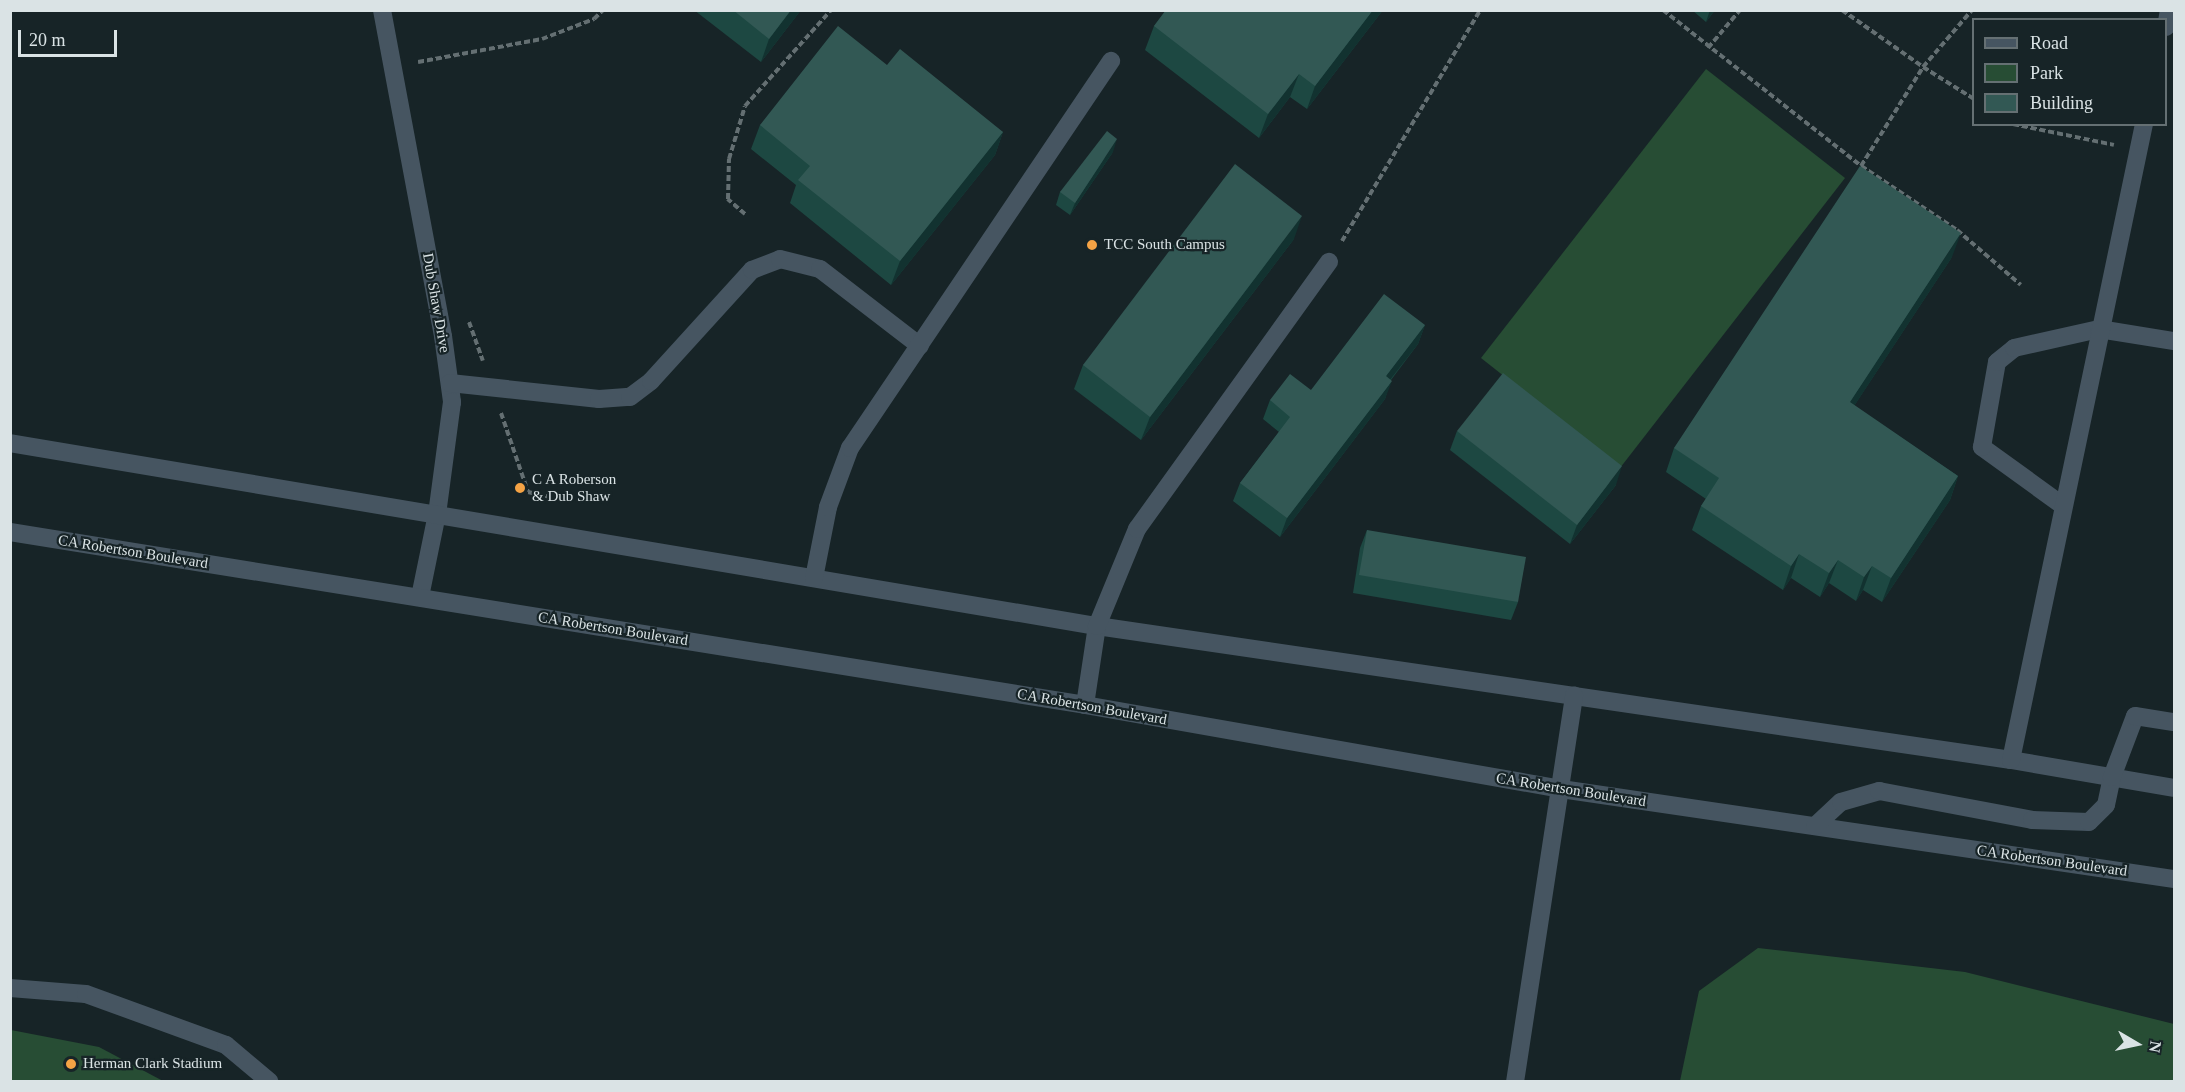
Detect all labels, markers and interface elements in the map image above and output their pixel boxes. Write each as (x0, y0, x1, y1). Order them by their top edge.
scale bar (21, 18, 120, 56)
legend (1972, 18, 2167, 126)
text: 20 m (29, 30, 66, 50)
text: Road (2030, 33, 2068, 53)
text: Park (2030, 63, 2063, 83)
text: Building (2030, 93, 2093, 113)
place label: TCC South Campus (1104, 236, 1225, 254)
marker: TCC South Campus (1085, 238, 1099, 252)
street label: Dub Shaw Drive (418, 252, 454, 354)
place label: C A Roberson & Dub Shaw (532, 470, 618, 505)
marker: C A Roberson & Dub Shaw (513, 481, 527, 495)
street label: CA Robertson Boulevard (56, 531, 210, 573)
street label: CA Robertson Boulevard (536, 608, 690, 650)
street label: CA Robertson Boulevard (1015, 685, 1169, 729)
street label: CA Robertson Boulevard (1494, 769, 1648, 811)
street label: CA Robertson Boulevard (1975, 841, 2129, 881)
north arrow (2107, 1014, 2167, 1074)
text: N (2146, 1040, 2165, 1054)
place label: Herman Clark Stadium (83, 1055, 222, 1073)
marker: Herman Clark Stadium (64, 1057, 78, 1071)

